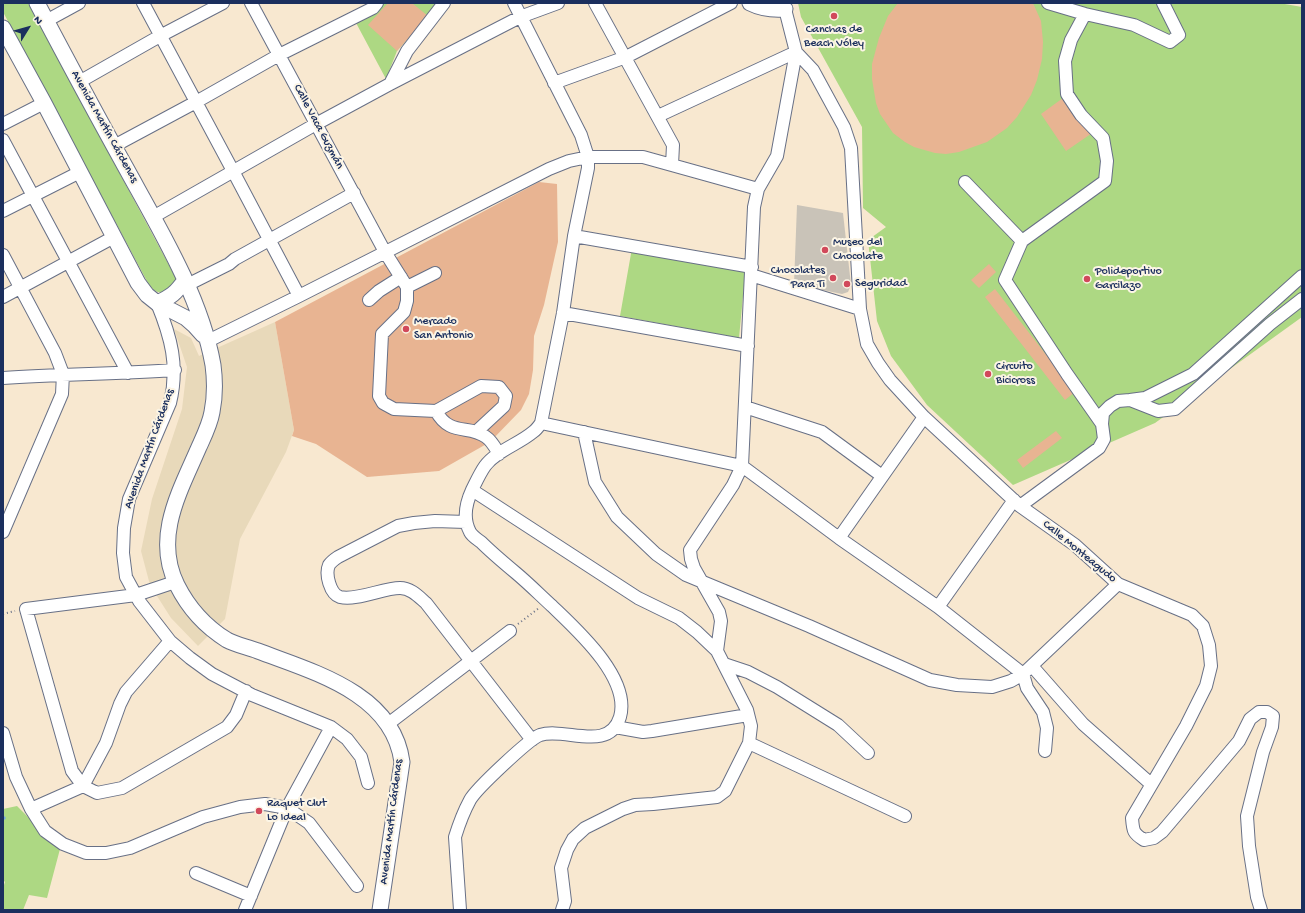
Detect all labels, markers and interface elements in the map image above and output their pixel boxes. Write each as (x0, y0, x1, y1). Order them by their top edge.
north arrow (8, 8, 48, 48)
marker: Canchas de Beach Vóley (829, 11, 839, 21)
text: N (31, 14, 45, 27)
place label: Canchas de Beach Vóley (804, 23, 864, 51)
street label: Avenida Martín Cárdenas (67, 68, 141, 186)
street label: Calle Vaca Guzmán (290, 82, 346, 172)
place label: Museo del Chocolate (833, 236, 883, 264)
marker: Museo del Chocolate (820, 245, 830, 255)
place label: Chocolates Para Ti (771, 264, 825, 292)
place label: Polideportivo Garcilazo (1095, 265, 1162, 293)
marker: Chocolates Para Ti (828, 273, 838, 283)
marker: Polideportivo Garcilazo (1082, 274, 1092, 284)
place label: Seguridad (855, 277, 907, 291)
marker: Seguridad (842, 279, 852, 289)
place label: Mercado San Antonio (414, 315, 473, 343)
marker: Mercado San Antonio (401, 324, 411, 334)
place label: Circuito Bicicross (996, 360, 1035, 388)
marker: Circuito Bicicross (983, 369, 993, 379)
street label: Avenida Martín Cárdenas (122, 387, 178, 511)
street label: Calle Monteagudo (1039, 518, 1119, 586)
street label: Avenida Martín Cárdenas (377, 759, 407, 885)
place label: Raquet Clut Lo Ideal (267, 797, 326, 825)
marker: Raquet Clut Lo Ideal (254, 806, 264, 816)

